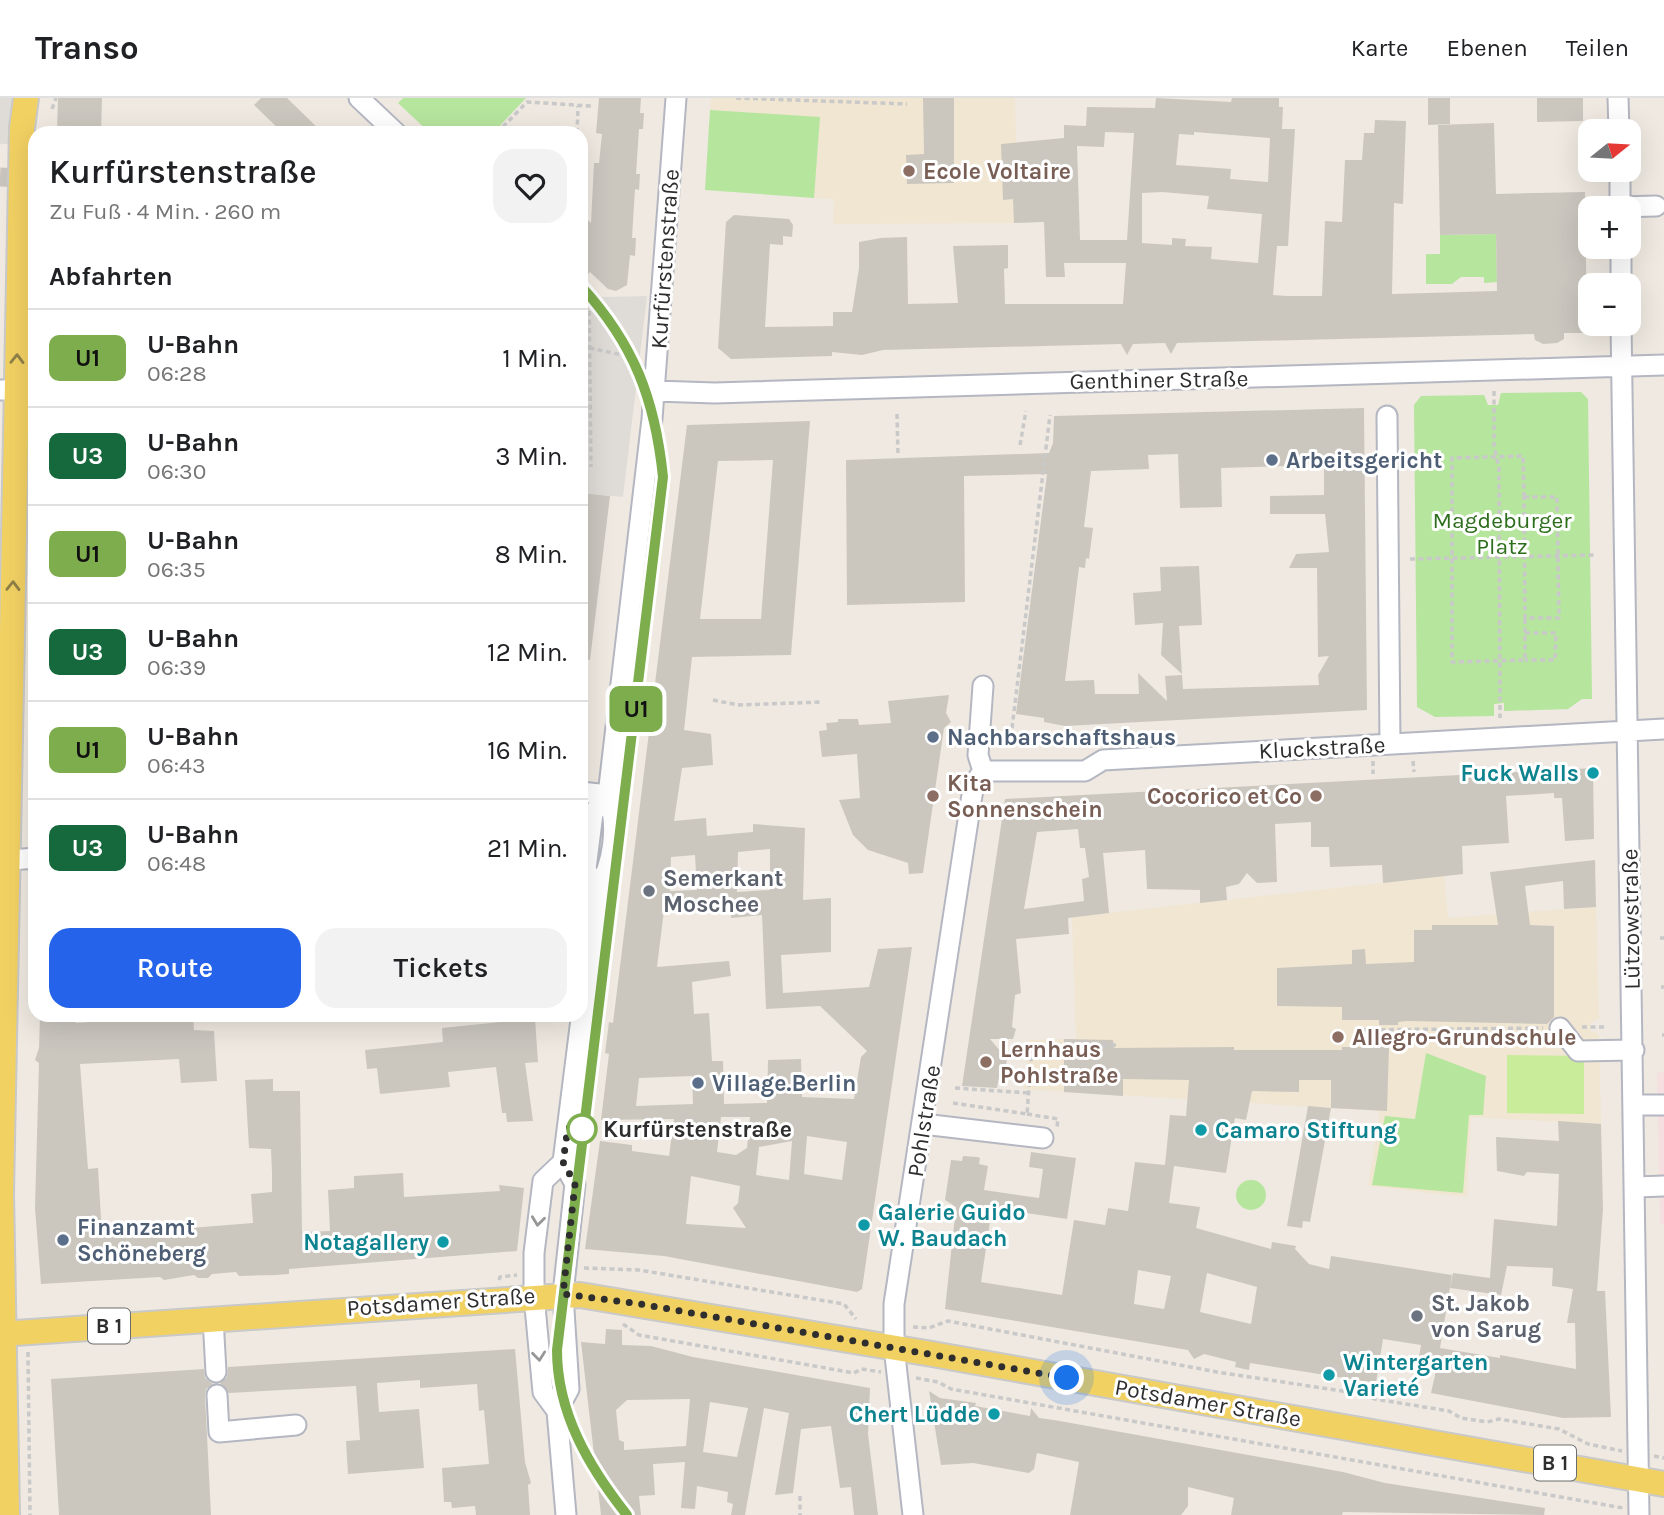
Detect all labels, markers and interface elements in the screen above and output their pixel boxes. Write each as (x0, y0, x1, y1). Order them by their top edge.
text: Transo (35, 29, 139, 67)
text: Karte (1351, 34, 1408, 62)
text: Ebenen (1446, 34, 1528, 62)
text: Teilen (1566, 34, 1629, 62)
north arrow (1578, 119, 1642, 182)
map controls (1578, 119, 1641, 336)
button: heart (493, 149, 567, 223)
text: Kurfürstenstraße (49, 153, 317, 191)
place label: Ecole Voltaire (923, 158, 1071, 185)
marker: Ecole Voltaire (901, 163, 917, 179)
street label: Kurfürstenstraße (645, 168, 685, 350)
button: + (1578, 196, 1641, 259)
text: Zu Fuß · 4 Min. · 260 m (49, 198, 281, 225)
text: Abfahrten (49, 261, 173, 292)
button: − (1578, 273, 1641, 336)
text: U-Bahn (147, 329, 239, 360)
text: 1 Min. (502, 343, 567, 374)
text: U1 (75, 344, 100, 372)
one-way arrow (10, 353, 25, 364)
text: 06:28 (147, 360, 207, 387)
street label: Genthiner Straße (1069, 365, 1249, 395)
text: U-Bahn (147, 427, 239, 458)
text: 3 Min. (495, 441, 567, 472)
text: U3 (72, 442, 103, 470)
place label: Arbeitsgericht (1286, 447, 1442, 474)
marker: Arbeitsgericht (1264, 452, 1280, 468)
text: 06:30 (147, 458, 206, 485)
park label: Magdeburger Platz (1432, 507, 1572, 560)
text: U-Bahn (147, 525, 239, 556)
text: 8 Min. (495, 539, 567, 570)
text: U1 (75, 540, 100, 568)
text: 06:35 (147, 556, 206, 583)
one-way arrow (5, 581, 21, 591)
text: U-Bahn (147, 623, 239, 654)
text: 12 Min. (487, 637, 567, 668)
text: U3 (72, 638, 103, 666)
text: 06:39 (147, 654, 206, 681)
line badge: U1 (604, 686, 668, 732)
text: U1 (623, 695, 649, 723)
text: U-Bahn (147, 721, 239, 752)
place label: Nachbarschaftshaus (947, 724, 1176, 751)
marker: Nachbarschaftshaus (925, 729, 941, 745)
street label: Kluckstraße (1258, 731, 1386, 765)
text: 16 Min. (487, 735, 567, 766)
text: U1 (75, 736, 100, 764)
text: 06:43 (147, 752, 206, 779)
place label: Fuck Walls (1461, 760, 1579, 787)
marker: Fuck Walls (1585, 765, 1601, 781)
place label: Kita Sonnenschein (947, 770, 1103, 823)
place label: Cocorico et Co (1147, 783, 1302, 810)
marker: Kita Sonnenschein (925, 788, 941, 804)
marker: Cocorico et Co (1308, 788, 1324, 804)
text: U-Bahn (147, 819, 239, 850)
text: 21 Min. (487, 833, 567, 864)
text: U3 (72, 834, 103, 862)
street label: Lützowstraße (1616, 848, 1646, 990)
text: 06:48 (147, 850, 206, 877)
place label: Semerkant Moschee (663, 865, 783, 918)
marker: Semerkant Moschee (641, 883, 657, 899)
button: Route (49, 928, 301, 1008)
button: Tickets (315, 928, 567, 1008)
place label: Allegro-Grundschule (1352, 1024, 1576, 1051)
marker: Allegro-Grundschule (1330, 1029, 1346, 1045)
place label: Lernhaus Pohlstraße (1000, 1036, 1119, 1089)
marker: Lernhaus Pohlstraße (978, 1054, 994, 1070)
street label: Pohlstraße (902, 1063, 946, 1179)
place label: Village.Berlin (712, 1070, 856, 1097)
marker: Village.Berlin (690, 1075, 706, 1091)
marker: Kurfürstenstraße (567, 1114, 597, 1144)
place label: Kurfürstenstraße (603, 1116, 792, 1143)
place label: Camaro Stiftung (1215, 1117, 1397, 1144)
marker: Camaro Stiftung (1193, 1122, 1209, 1138)
place label: Galerie Guido W. Baudach (878, 1199, 1025, 1252)
place label: Finanzamt Schöneberg (77, 1214, 206, 1267)
one-way arrow (530, 1215, 545, 1227)
marker: Galerie Guido W. Baudach (856, 1217, 872, 1233)
place label: Notagallery (303, 1229, 429, 1256)
marker: Finanzamt Schöneberg (55, 1232, 71, 1248)
marker: Notagallery (435, 1234, 451, 1250)
street label: Potsdamer Straße (346, 1282, 536, 1322)
place label: St. Jakob von Sarug (1431, 1290, 1541, 1343)
road number: B 1 (88, 1308, 130, 1344)
marker: St. Jakob von Sarug (1409, 1308, 1425, 1324)
place label: Wintergarten Varieté (1343, 1349, 1488, 1402)
one-way arrow (531, 1351, 546, 1362)
your location (1049, 1360, 1084, 1395)
marker: Wintergarten Varieté (1321, 1367, 1337, 1383)
street label: Potsdamer Straße (1113, 1373, 1303, 1433)
place label: Chert Lüdde (849, 1401, 980, 1428)
marker: Chert Lüdde (986, 1406, 1002, 1422)
road number: B 1 (1534, 1446, 1576, 1480)

